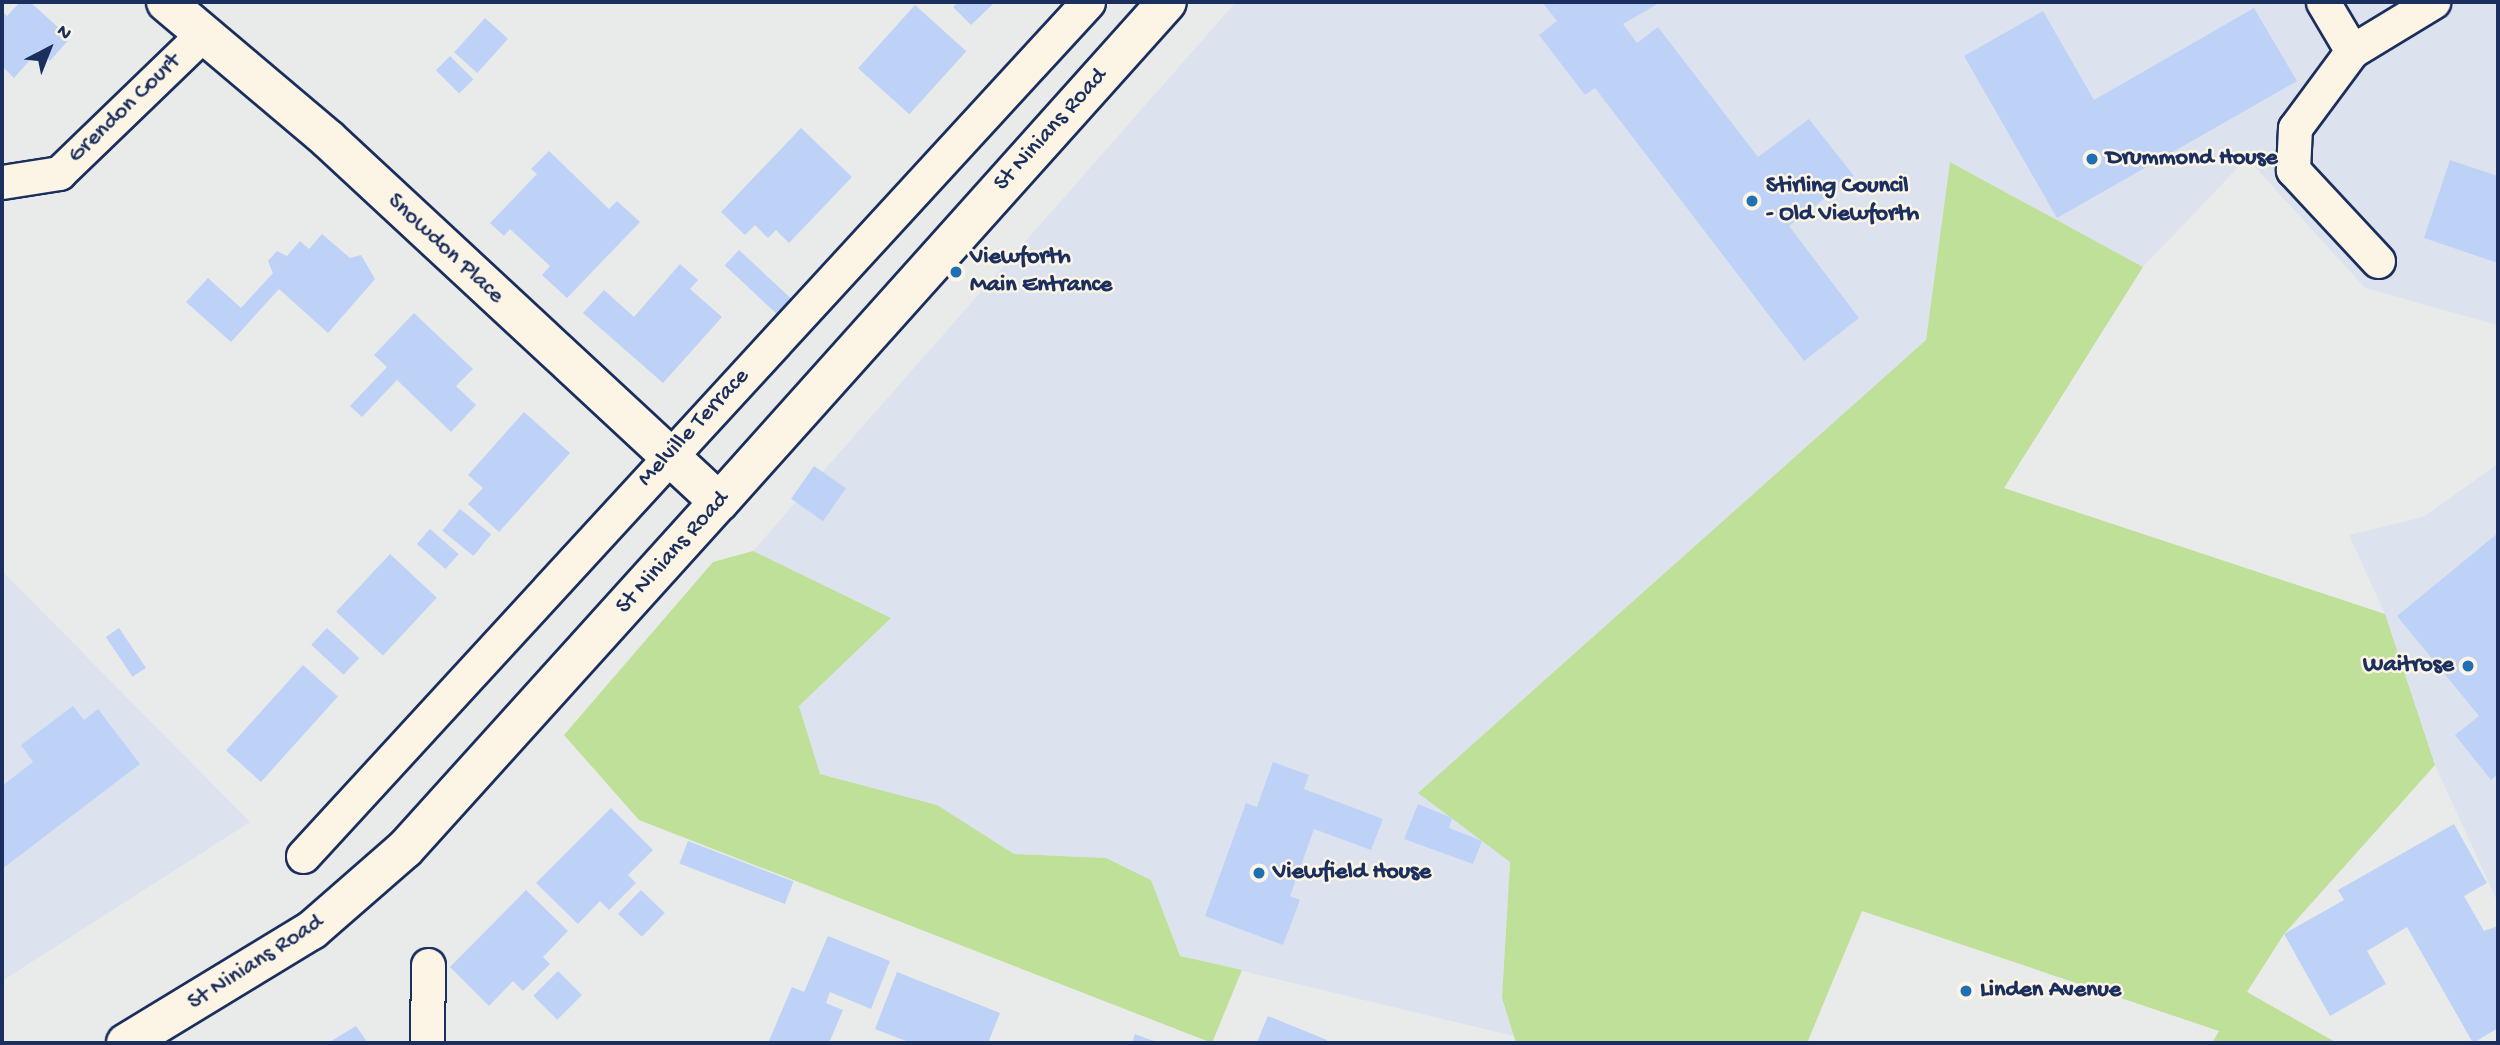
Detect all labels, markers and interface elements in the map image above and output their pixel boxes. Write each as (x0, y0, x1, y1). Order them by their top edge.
north arrow (14, 14, 84, 84)
text: N (51, 20, 76, 46)
street label: Grendon Court (62, 48, 188, 170)
street label: St Ninians Road (988, 62, 1114, 198)
place label: Drummond House (2106, 145, 2278, 173)
marker: Drummond House (2084, 151, 2100, 167)
place label: Stirling Council - Old Viewforth (1766, 173, 1919, 229)
street label: Snowdon Place (380, 187, 510, 311)
marker: Stirling Council - Old Viewforth (1744, 193, 1760, 209)
place label: Viewforth Main Entrance (970, 244, 1112, 300)
marker: Viewforth Main Entrance (948, 264, 964, 280)
street label: Melville Terrace (632, 363, 756, 493)
street label: St Ninians Road (610, 485, 736, 621)
place label: Waitrose (2363, 652, 2454, 680)
marker: Waitrose (2460, 658, 2476, 674)
place label: Viewfield House (1273, 859, 1431, 887)
marker: Viewfield House (1251, 865, 1267, 881)
street label: St Ninians Road (183, 909, 329, 1017)
place label: Linden Avenue (1980, 977, 2121, 1005)
marker: Linden Avenue (1958, 983, 1974, 999)

